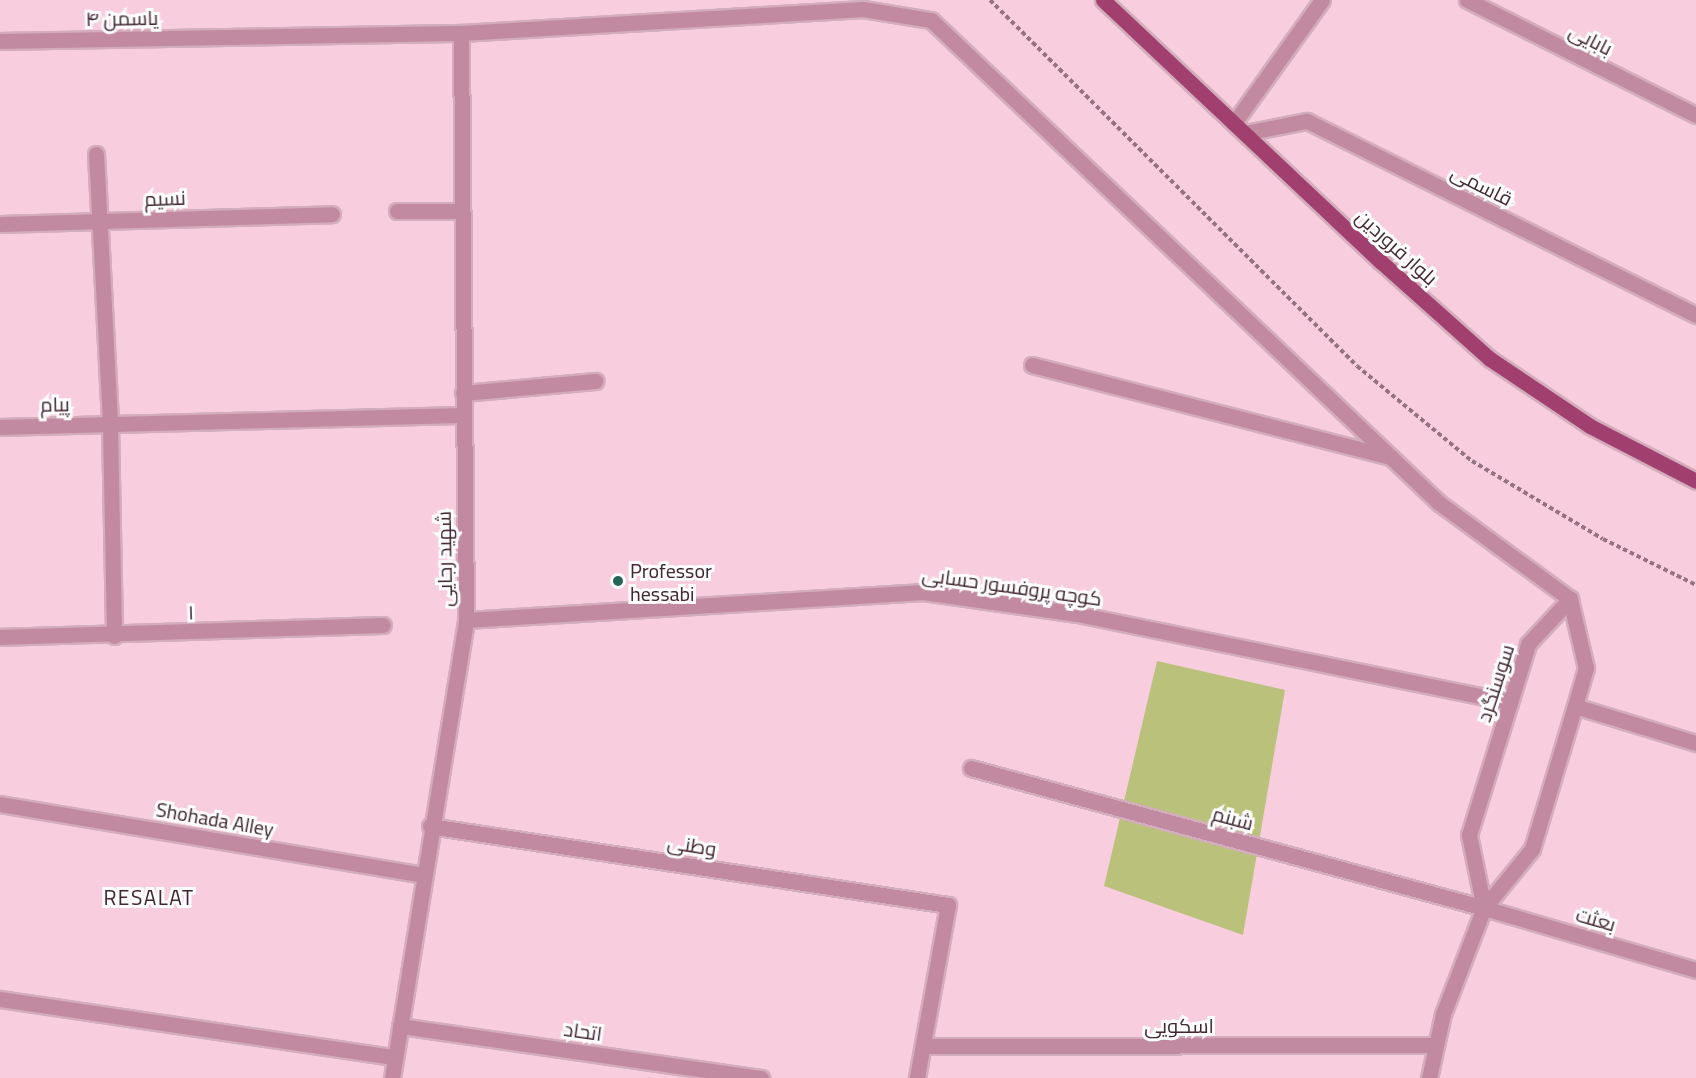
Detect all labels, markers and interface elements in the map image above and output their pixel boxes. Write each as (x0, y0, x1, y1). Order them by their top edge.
street label: یاسمن ۴ (85, 5, 159, 31)
street label: بابایی (1565, 18, 1617, 60)
street label: قاسمی (1447, 159, 1517, 211)
street label: نسیم (144, 185, 186, 211)
street label: بلوار فروردین (1351, 204, 1443, 290)
street label: پیام (40, 392, 70, 416)
street label: شهید رجایی (431, 511, 457, 607)
place label: Professor hessabi (630, 558, 712, 605)
street label: کوچه پروفسور حسابی (921, 562, 1103, 610)
marker: Professor hessabi (611, 574, 625, 588)
street label: ۱ (187, 600, 195, 624)
street label: سوسنگرد (1471, 641, 1519, 725)
street label: Shohada Alley (154, 797, 276, 841)
street label: شبنم (1210, 801, 1256, 835)
street label: وطنی (666, 829, 718, 861)
district label: RESALAT (103, 885, 195, 911)
street label: بعثت (1573, 902, 1619, 936)
street label: اسکویی (1144, 1013, 1214, 1037)
street label: اتحاد (562, 1016, 604, 1046)

